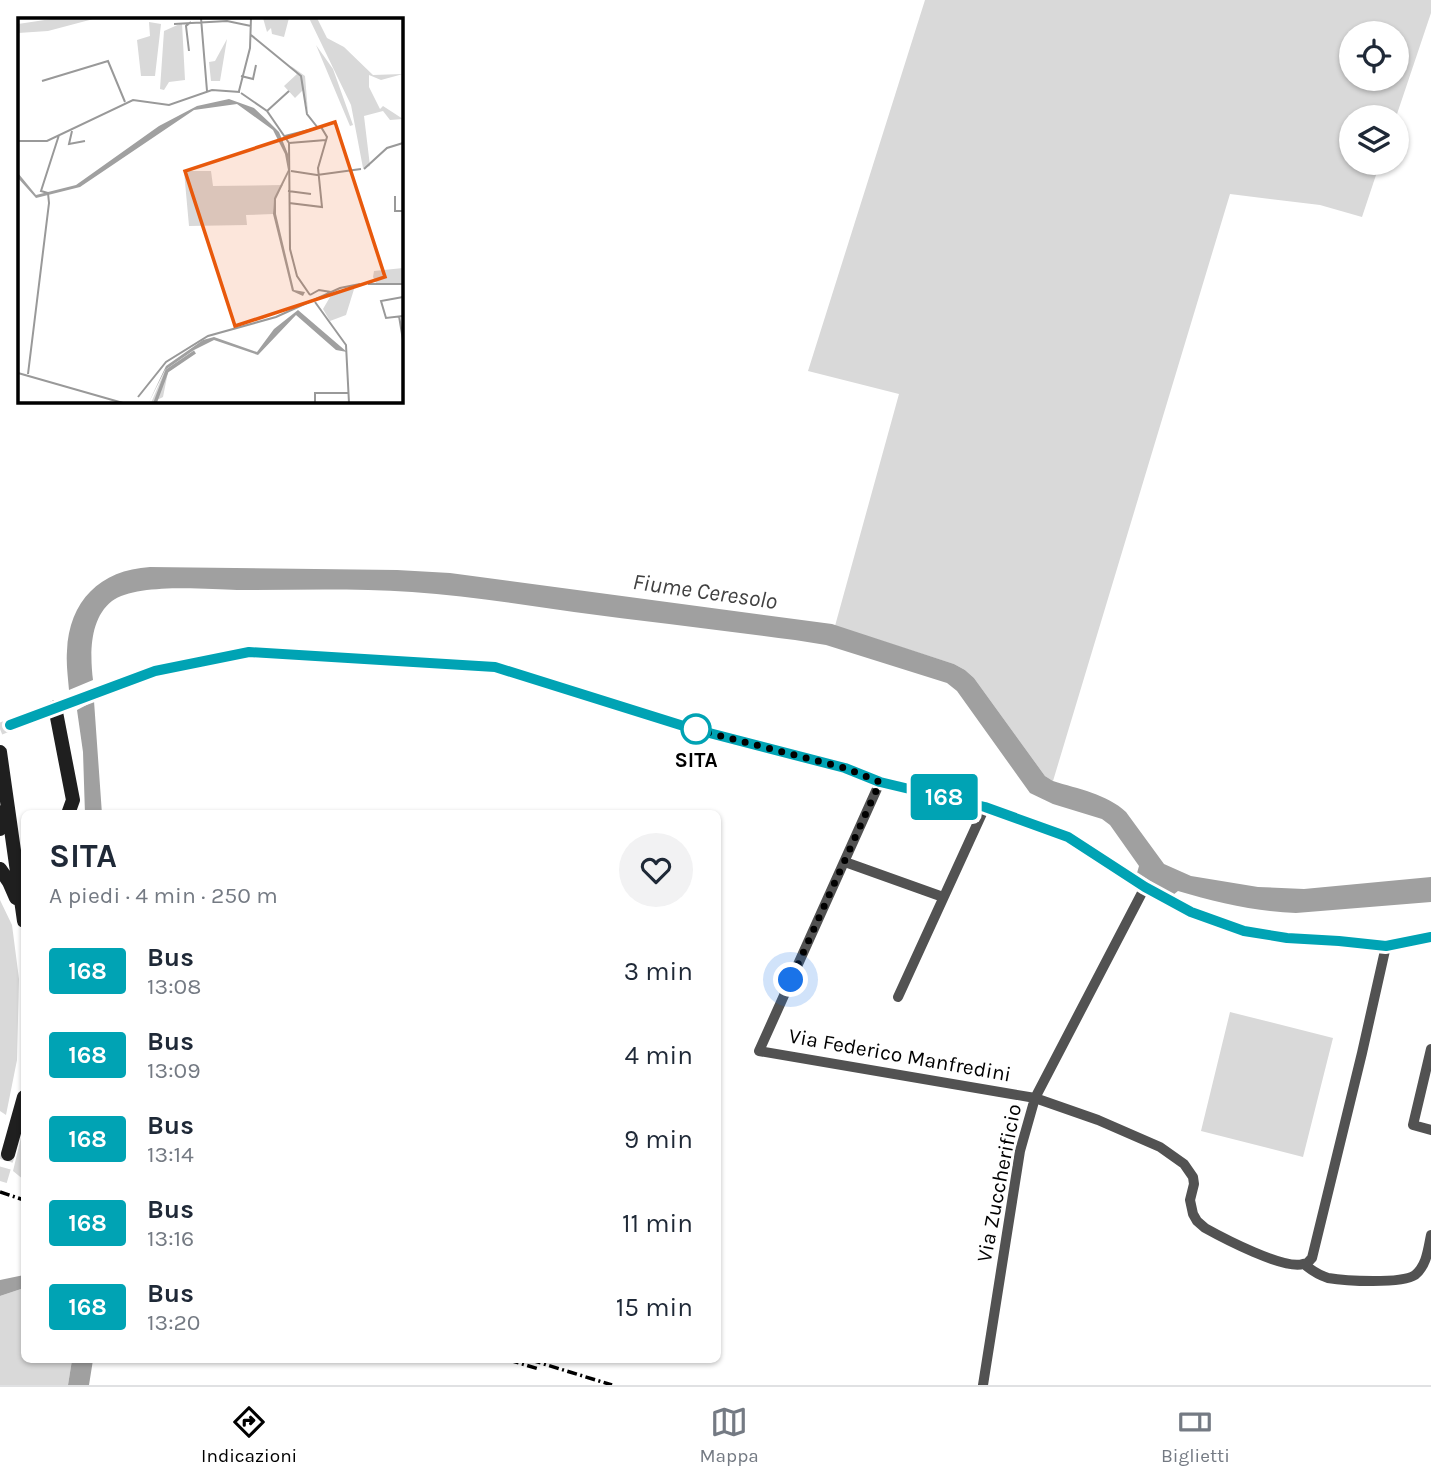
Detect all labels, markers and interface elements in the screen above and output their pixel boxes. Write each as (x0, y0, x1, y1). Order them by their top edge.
inset map (18, 18, 402, 402)
map controls (1339, 21, 1409, 175)
button: locate (1339, 21, 1409, 91)
button: layers (1339, 105, 1409, 175)
water label: Fiume Ceresolo (631, 568, 779, 615)
marker: SITA (681, 714, 711, 744)
place label: SITA (674, 748, 718, 772)
line badge: 168 (904, 774, 984, 820)
text: 168 (925, 783, 963, 811)
button: heart (619, 833, 693, 907)
text: SITA (49, 837, 117, 875)
text: A piedi · 4 min · 250 m (49, 882, 278, 909)
text: Bus (147, 942, 194, 973)
text: 3 min (624, 956, 693, 987)
text: 168 (68, 957, 107, 985)
your location (773, 962, 808, 997)
text: 13:08 (147, 973, 201, 1000)
street label: Via Federico Manfredini (787, 1024, 1013, 1086)
text: Bus (147, 1026, 194, 1057)
text: 4 min (625, 1040, 693, 1071)
text: 168 (68, 1041, 107, 1069)
text: 13:09 (147, 1057, 200, 1084)
street label: Via Zuccherificio (972, 1102, 1026, 1264)
text: Bus (147, 1110, 194, 1141)
text: 9 min (624, 1124, 693, 1155)
text: 168 (68, 1125, 107, 1153)
text: 13:14 (147, 1141, 194, 1168)
text: Bus (147, 1194, 194, 1225)
text: 11 min (622, 1208, 693, 1239)
text: 168 (68, 1209, 107, 1237)
text: 13:16 (147, 1225, 194, 1252)
text: Bus (147, 1278, 194, 1309)
text: 15 min (616, 1292, 693, 1323)
text: 168 (68, 1293, 107, 1321)
text: 13:20 (147, 1309, 200, 1336)
tab: Indicazioni (201, 1403, 297, 1467)
tab: Mappa (700, 1403, 759, 1467)
tab: Biglietti (1161, 1403, 1230, 1467)

